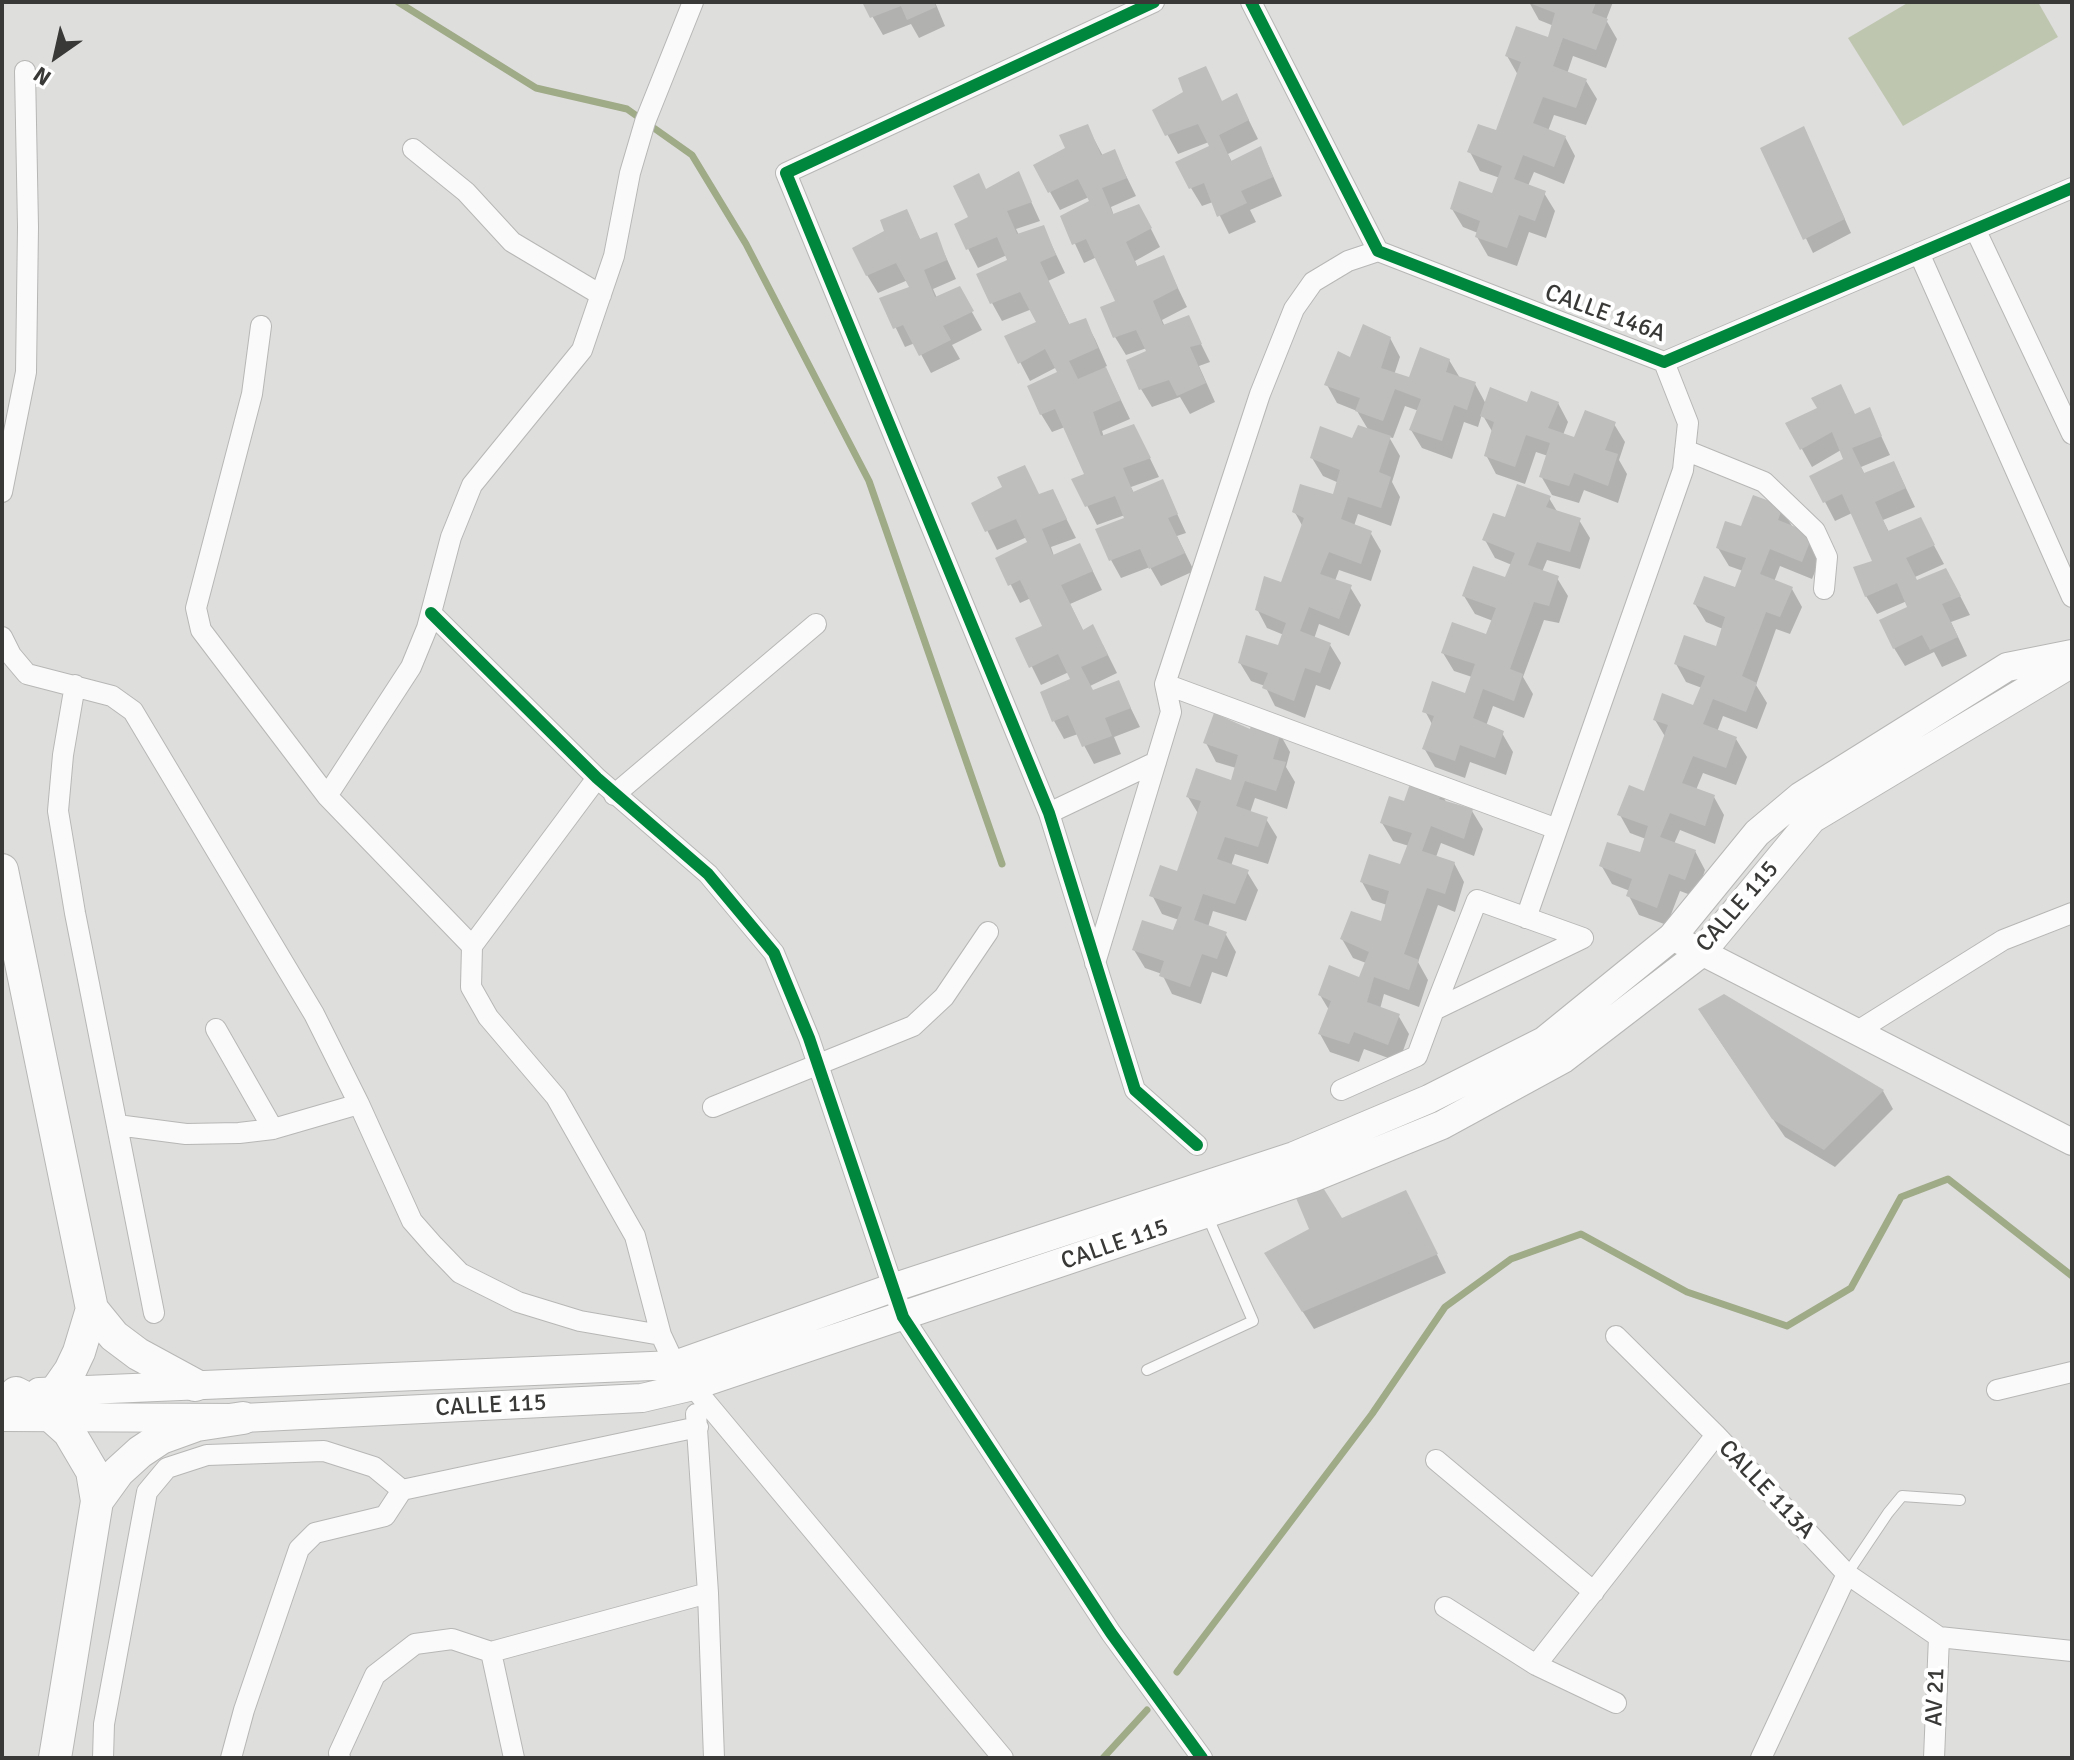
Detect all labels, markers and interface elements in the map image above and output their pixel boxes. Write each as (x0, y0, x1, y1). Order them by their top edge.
north arrow (16, 16, 96, 96)
text: N (28, 61, 56, 92)
street label: CALLE 146A (1541, 279, 1669, 349)
street label: CALLE 115 (1691, 855, 1785, 959)
street label: CALLE 115 (1058, 1213, 1172, 1277)
street label: CALLE 115 (435, 1389, 547, 1423)
street label: CALLE 113A (1712, 1435, 1820, 1545)
street label: AV 21 (1921, 1667, 1951, 1727)

